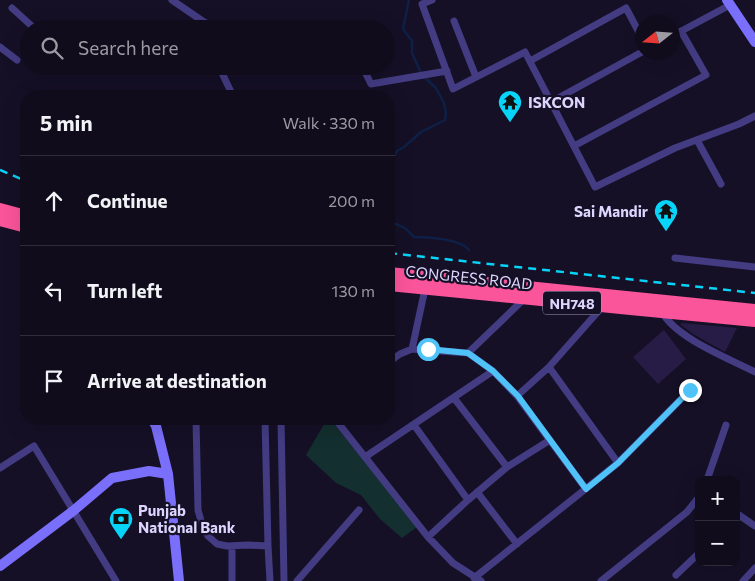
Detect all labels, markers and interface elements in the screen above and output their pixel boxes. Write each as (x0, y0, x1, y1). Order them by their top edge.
north arrow (635, 15, 680, 60)
search box (20, 20, 395, 75)
icon: search (38, 34, 66, 62)
text: Search here (78, 36, 178, 59)
temple icon: ISKCON (497, 89, 523, 123)
place label: ISKCON (528, 93, 585, 111)
text: 5 min (40, 110, 93, 135)
text: Walk · 330 m (283, 113, 375, 132)
icon: ahead (40, 187, 68, 215)
text: Continue (87, 189, 167, 212)
text: 200 m (328, 191, 375, 210)
temple icon: Sai Mandir (653, 198, 679, 232)
place label: Sai Mandir (574, 202, 648, 220)
street label: CONGRESS ROAD (405, 261, 533, 293)
icon: left (40, 277, 68, 305)
text: Turn left (87, 279, 162, 302)
text: 130 m (332, 281, 375, 300)
road number: NH748 (543, 292, 601, 314)
route start (417, 338, 440, 361)
icon: arrive (40, 367, 68, 395)
text: Arrive at destination (87, 369, 267, 392)
route end (679, 379, 702, 402)
map controls (695, 476, 740, 566)
button: + (695, 476, 740, 521)
place label: Punjab National Bank (138, 501, 236, 536)
bank icon: Punjab National Bank (108, 506, 134, 540)
button: − (695, 521, 740, 566)

